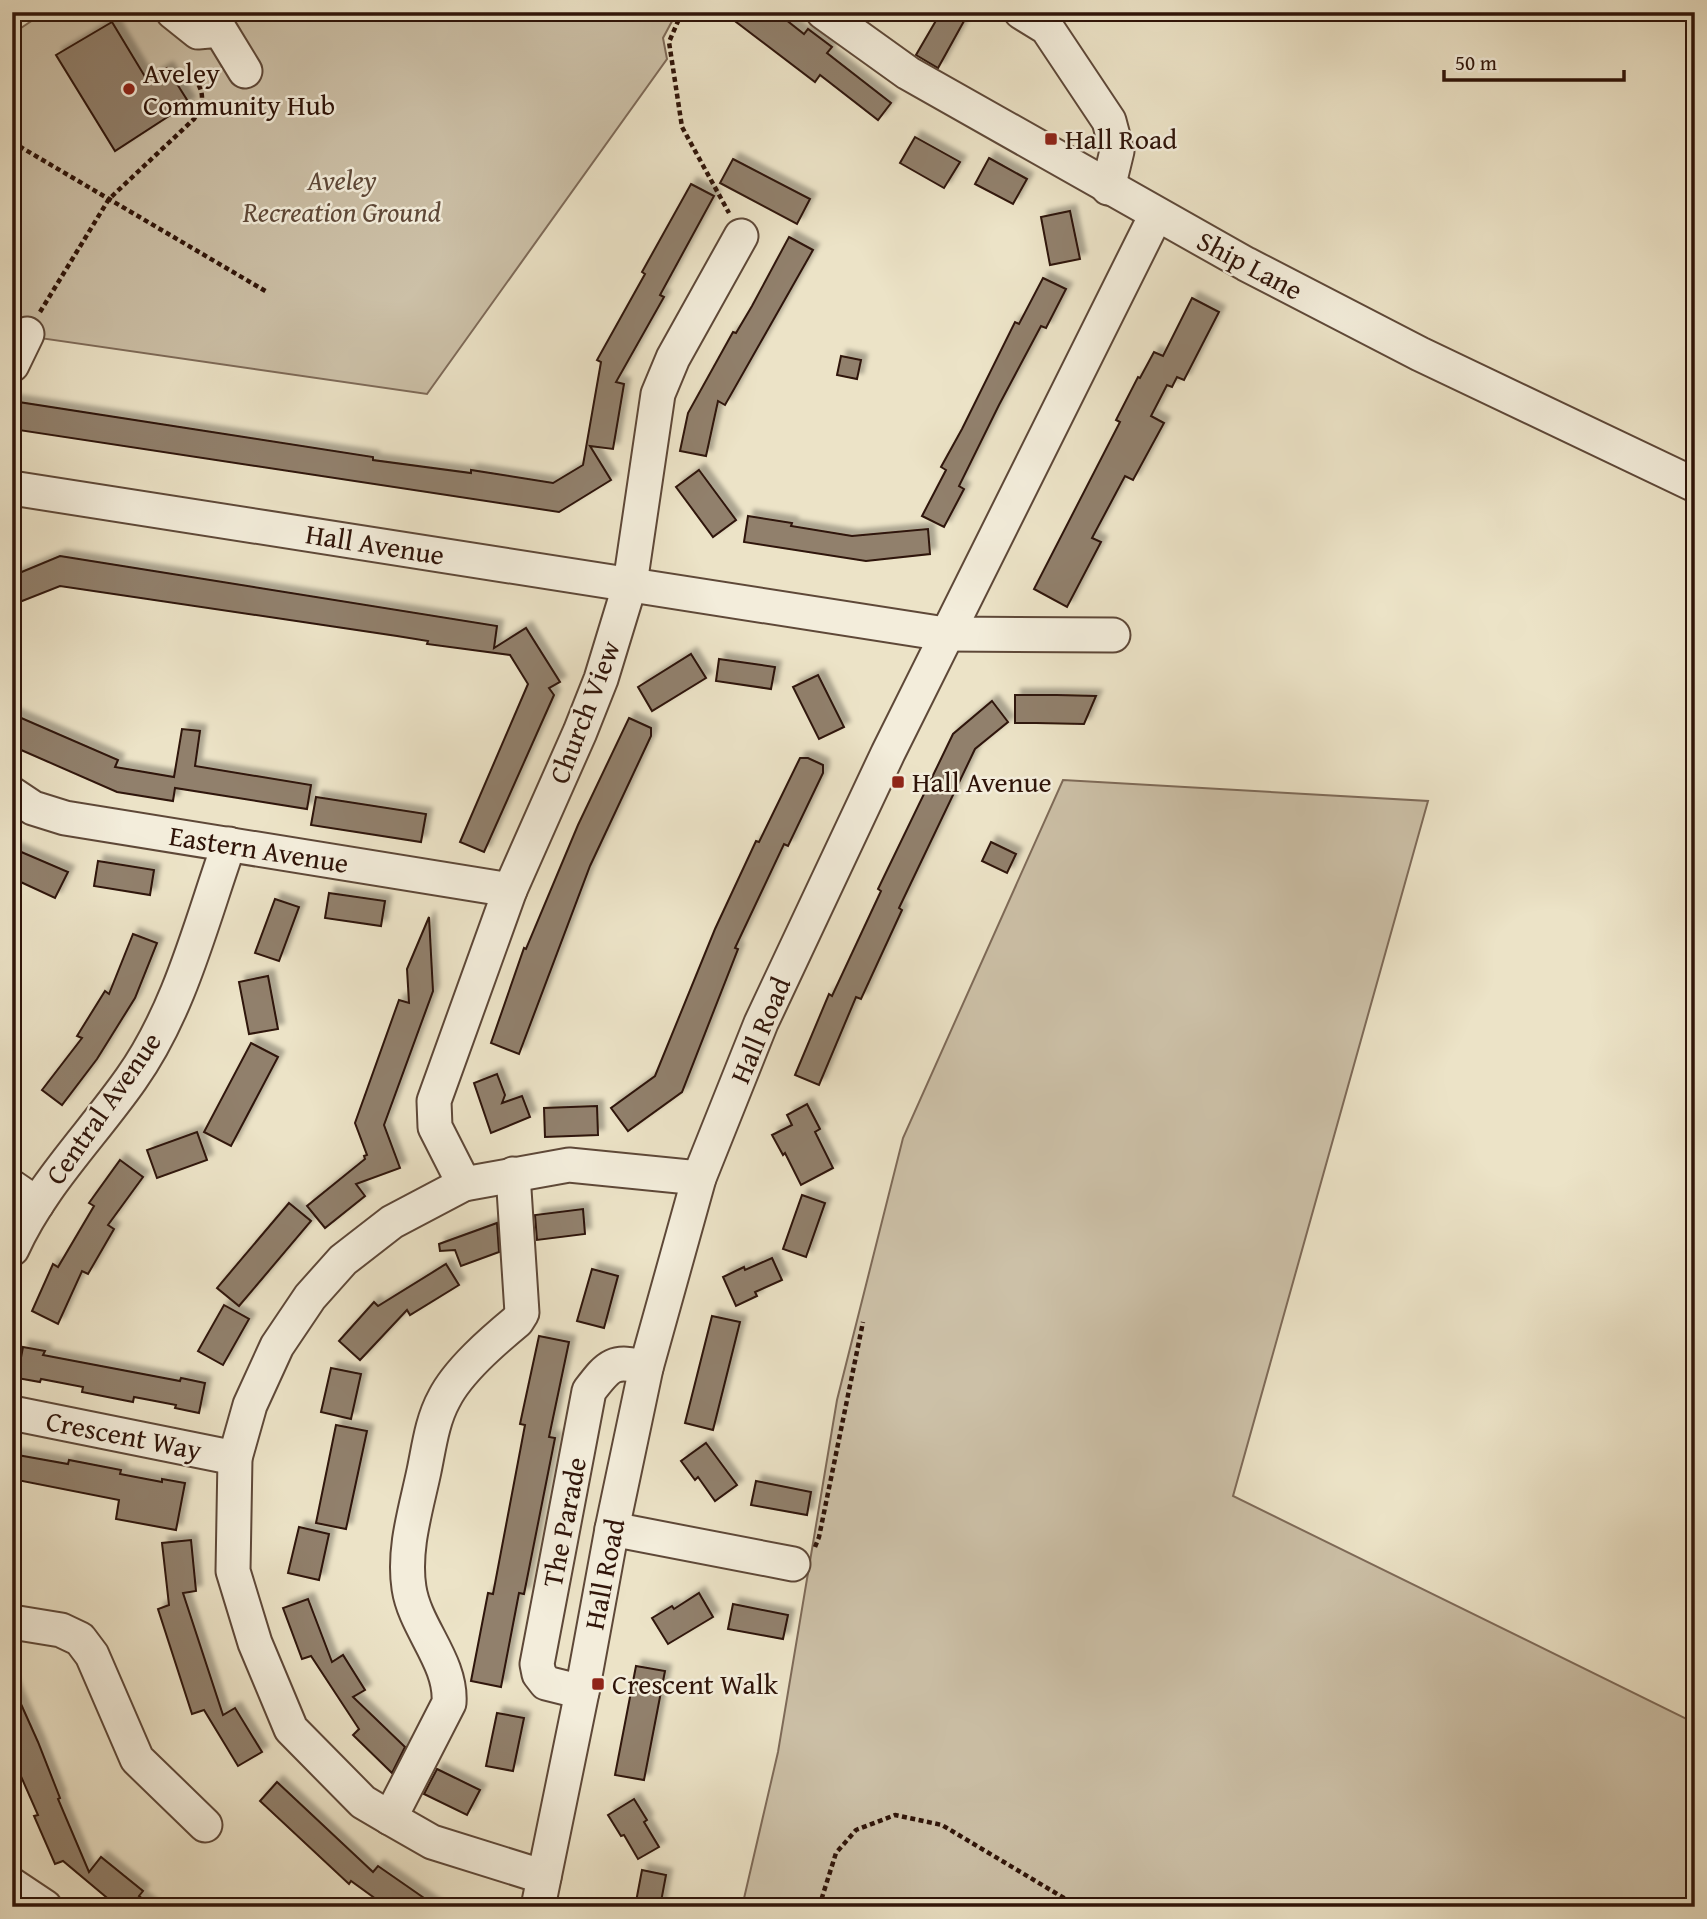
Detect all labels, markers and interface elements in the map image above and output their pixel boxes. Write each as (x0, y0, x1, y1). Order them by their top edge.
scale bar (1444, 38, 1625, 82)
text: 50 m (1455, 47, 1497, 78)
place label: Aveley Community Hub (143, 52, 335, 125)
marker: Aveley Community Hub (121, 81, 137, 97)
place label: Hall Road (1065, 118, 1177, 159)
marker: Hall Road (1043, 131, 1059, 147)
park label: Aveley Recreation Ground (242, 159, 441, 232)
street label: Ship Lane (1190, 220, 1310, 309)
street label: Hall Avenue (303, 512, 447, 575)
street label: Church View (537, 634, 630, 789)
place label: Hall Avenue (912, 761, 1052, 802)
marker: Hall Avenue (890, 774, 906, 790)
street label: Eastern Avenue (166, 814, 352, 883)
street label: Hall Road (719, 970, 800, 1089)
street label: Central Avenue (35, 1023, 171, 1193)
street label: Crescent Way (43, 1399, 206, 1470)
street label: The Parade (531, 1453, 596, 1590)
street label: Hall Road (573, 1515, 634, 1633)
place label: Crescent Walk (612, 1663, 779, 1704)
marker: Crescent Walk (590, 1676, 606, 1692)

